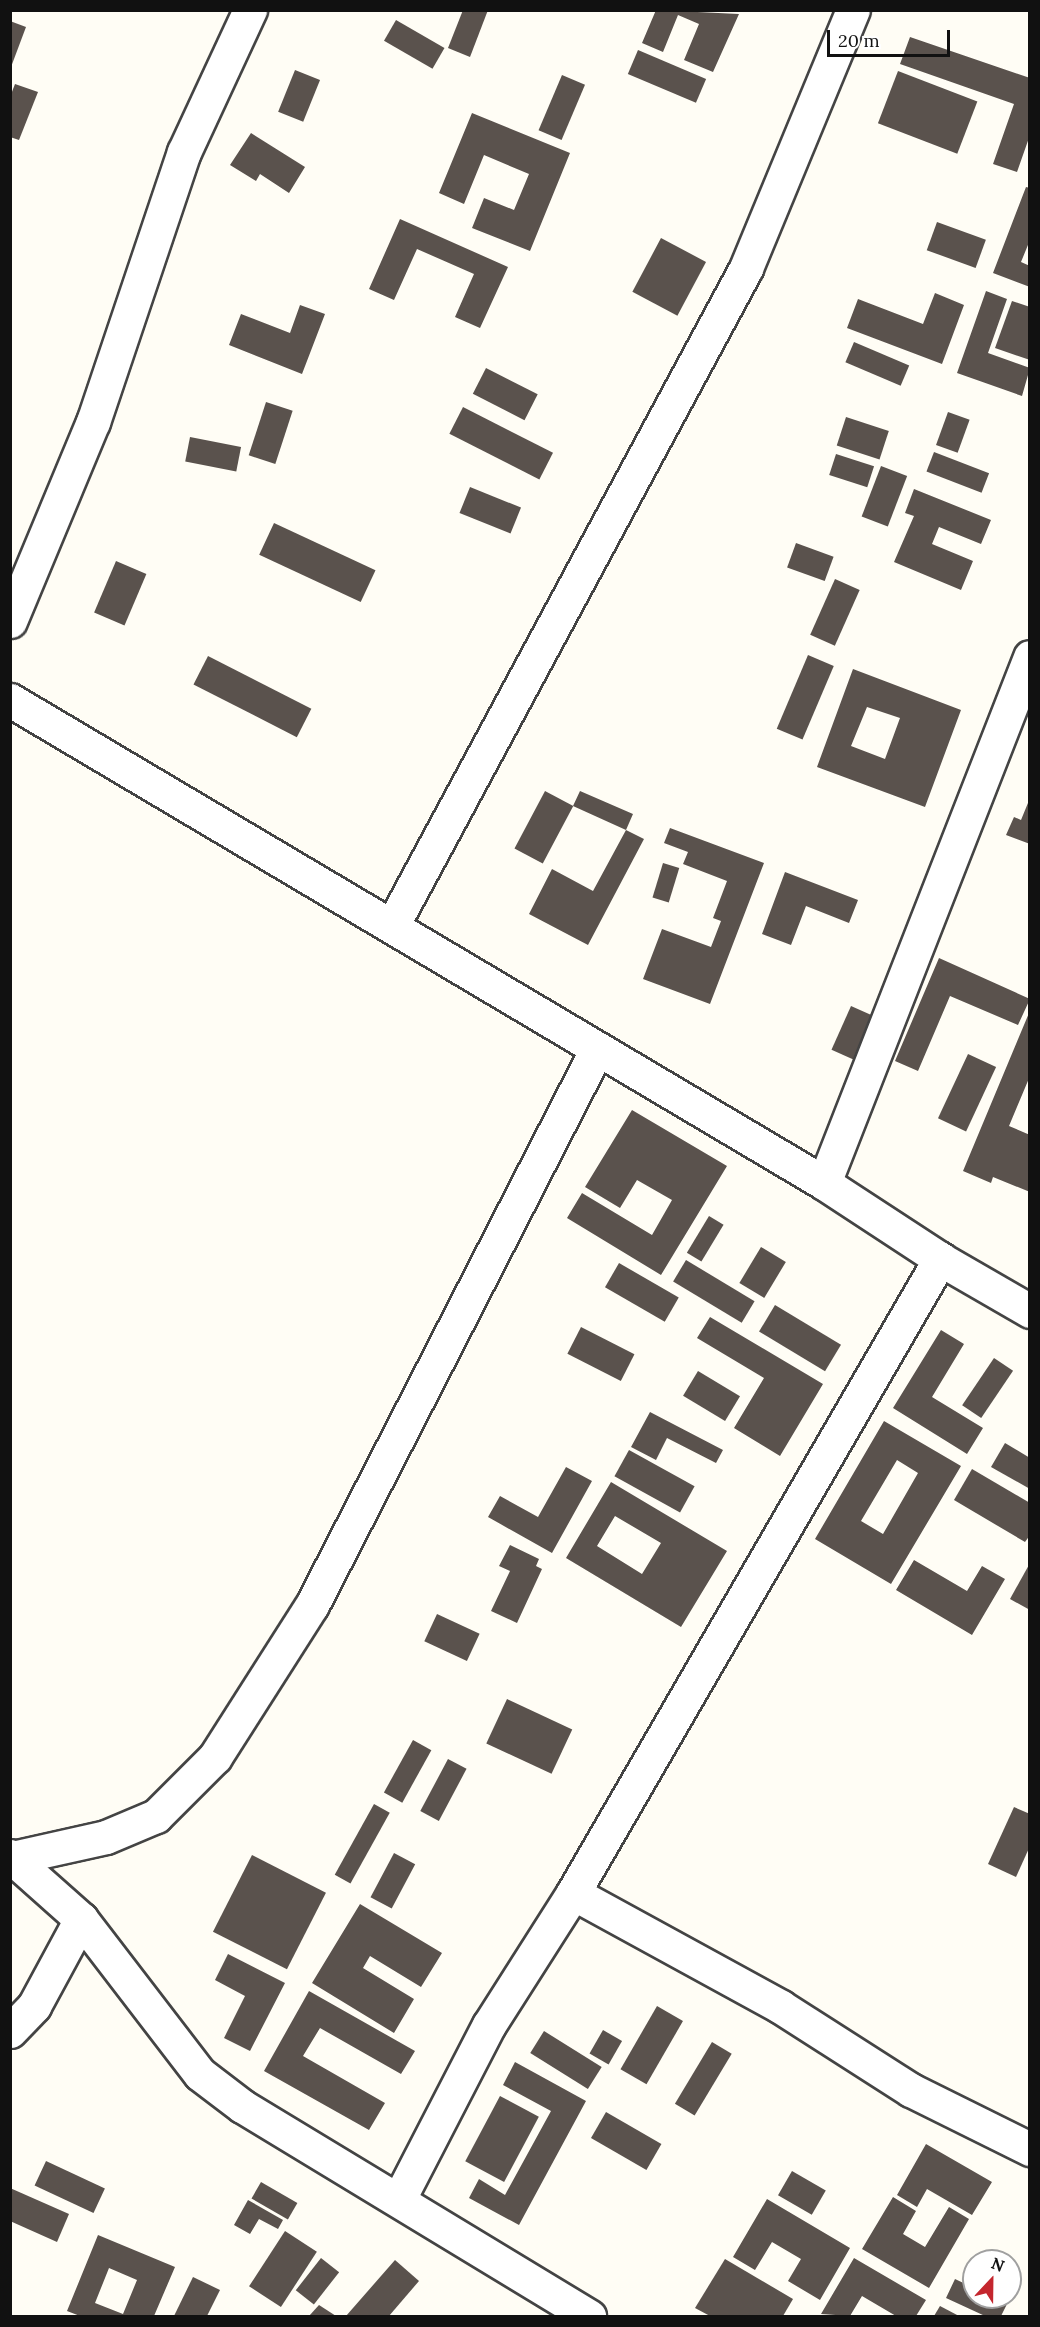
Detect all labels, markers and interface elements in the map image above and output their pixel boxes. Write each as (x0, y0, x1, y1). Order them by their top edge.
scale bar (830, 18, 953, 56)
text: 20 m (838, 29, 880, 52)
north arrow (962, 2249, 1022, 2309)
text: N (989, 2253, 1007, 2276)

